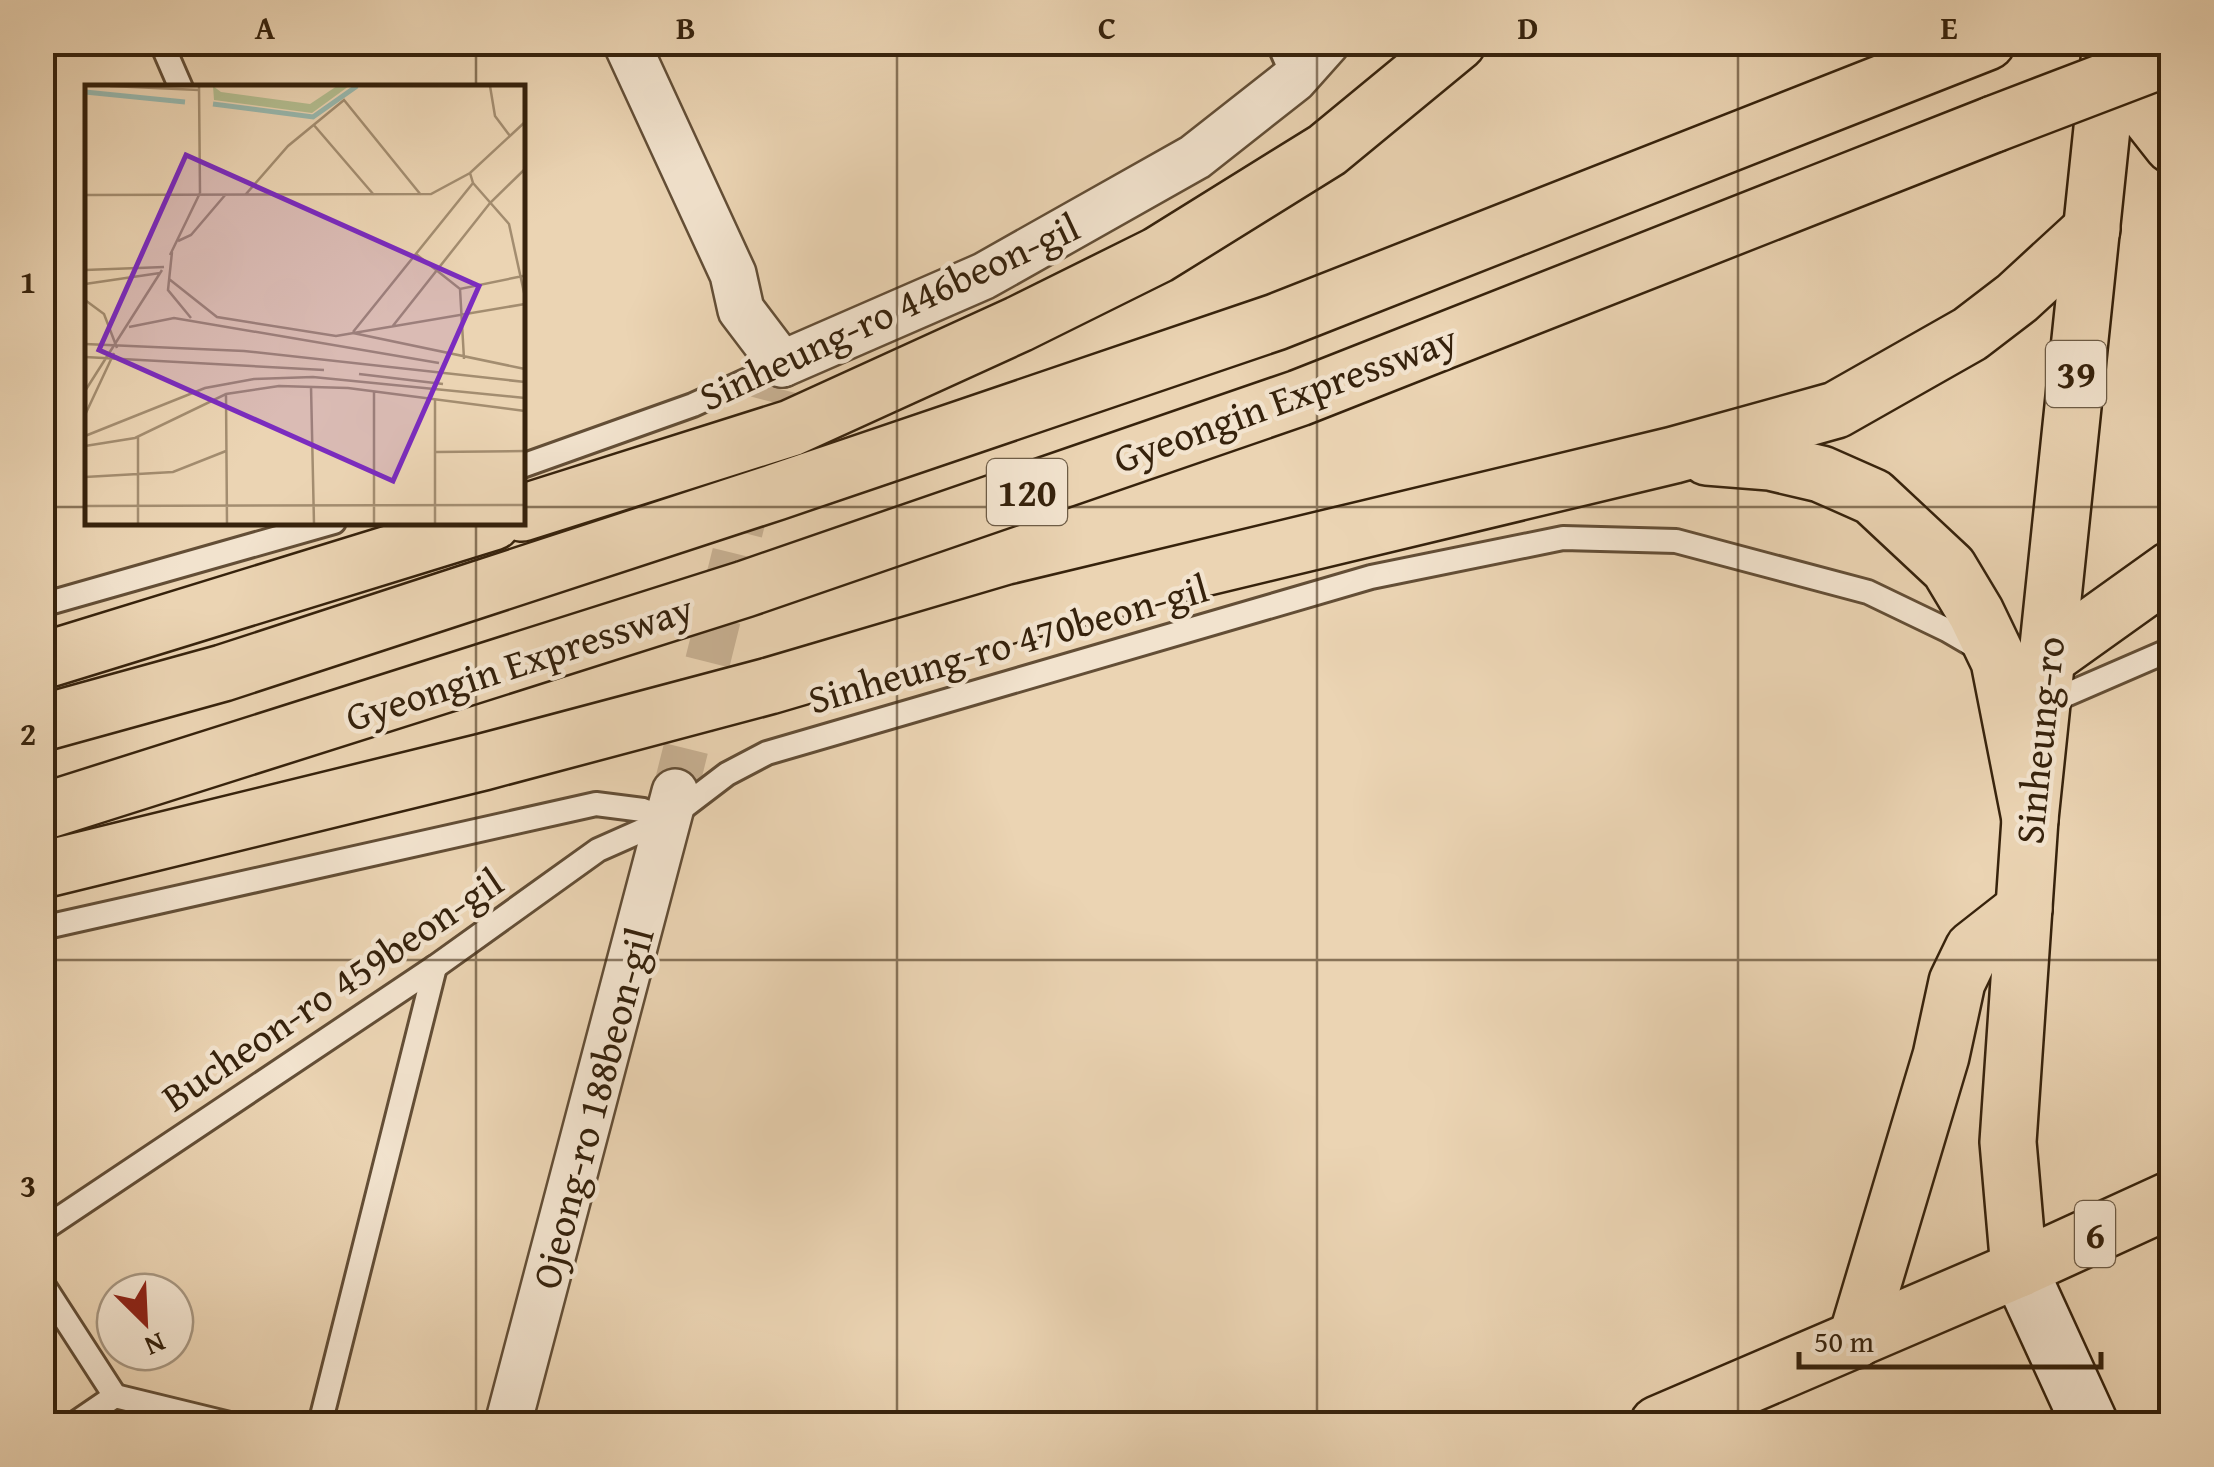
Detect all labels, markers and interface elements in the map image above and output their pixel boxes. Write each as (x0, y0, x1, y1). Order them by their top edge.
text: A (255, 4, 276, 51)
text: B (676, 4, 696, 51)
text: C (1098, 4, 1116, 51)
text: D (1518, 4, 1538, 51)
text: E (1940, 4, 1958, 51)
inset map (85, 85, 525, 525)
street label: Sinheung-ro 446beon-gil (689, 197, 1089, 425)
text: 1 (20, 258, 36, 305)
street label: Gyeongin Expressway (1105, 308, 1465, 488)
road number: 39 (2046, 341, 2106, 407)
road number: 120 (987, 459, 1067, 525)
street label: Sinheung-ro 470beon-gil (801, 558, 1215, 728)
street label: Gyeongin Expressway (338, 578, 700, 746)
street label: Sinheung-ro (1999, 633, 2079, 847)
text: 2 (20, 710, 36, 757)
street label: Bucheon-ro 459beon-gil (149, 853, 515, 1125)
street label: Ojeong-ro 188beon-gil (515, 921, 669, 1295)
text: 3 (20, 1162, 36, 1209)
road number: 6 (2075, 1201, 2115, 1267)
north arrow (95, 1272, 195, 1372)
scale bar (1799, 1307, 2102, 1369)
text: 50 m (1814, 1319, 1874, 1363)
text: N (138, 1323, 172, 1368)

